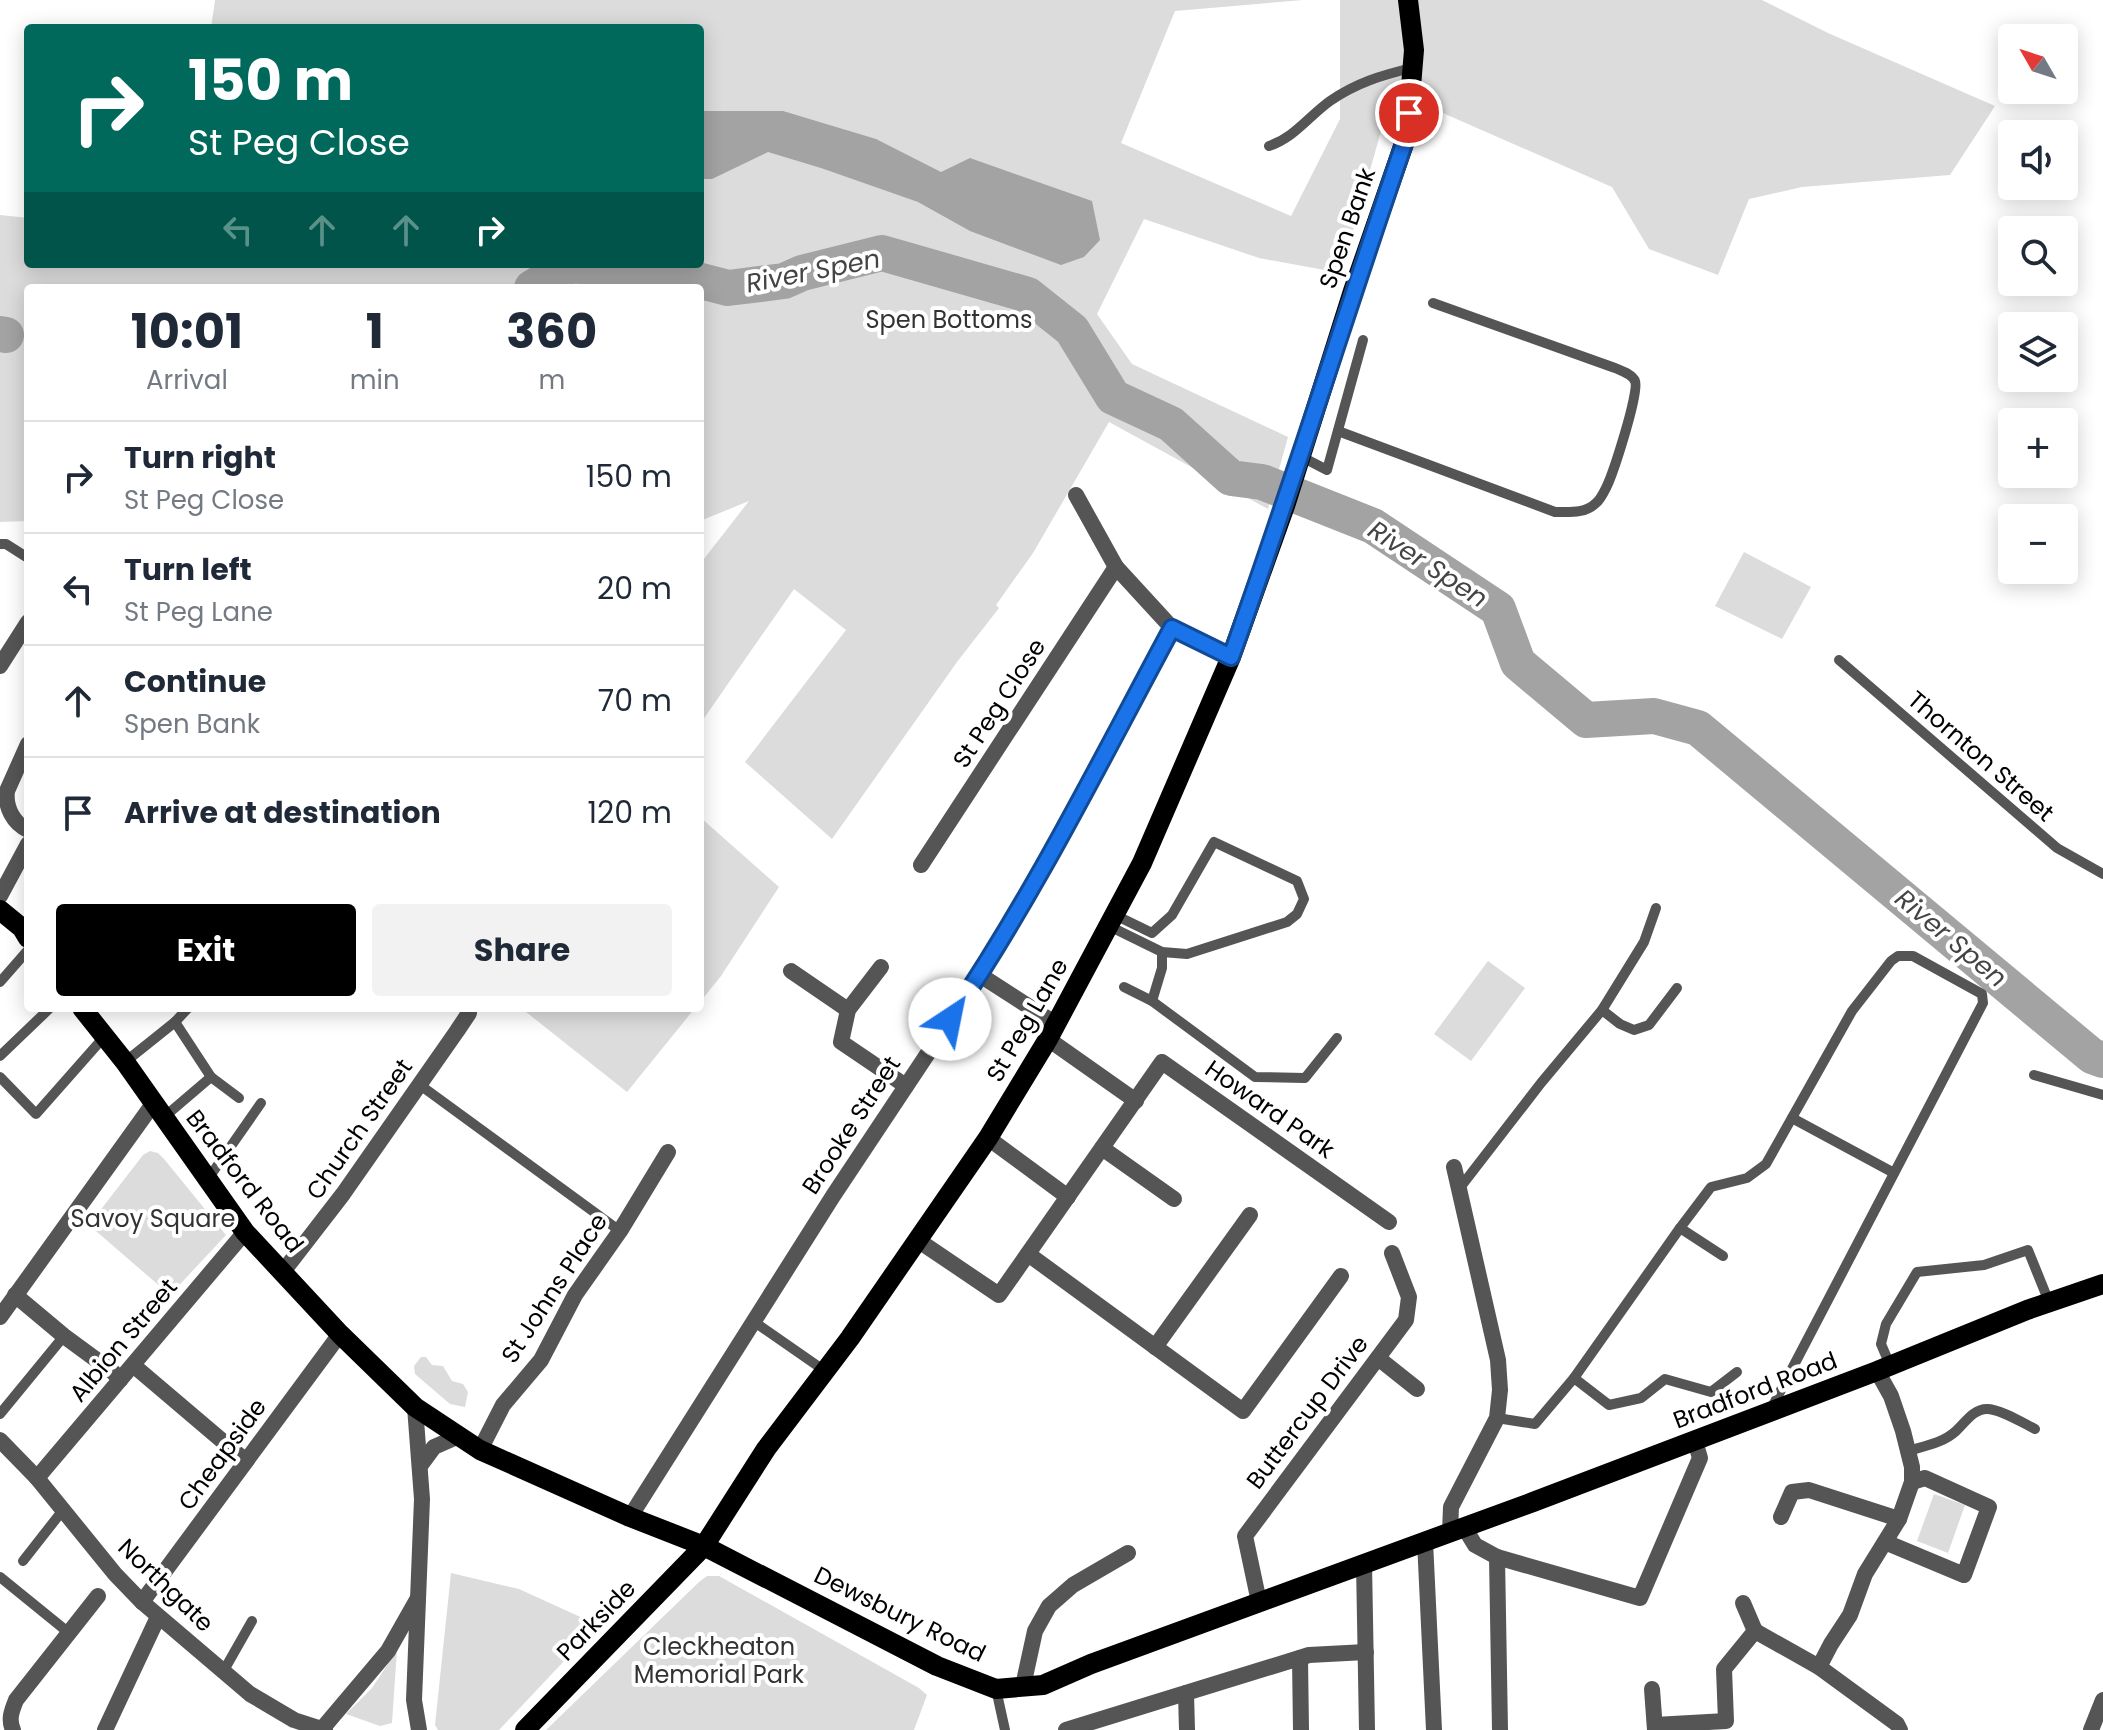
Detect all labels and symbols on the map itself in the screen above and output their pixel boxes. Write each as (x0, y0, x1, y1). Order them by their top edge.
north arrow (1998, 24, 2078, 104)
pin (1375, 79, 1443, 147)
street label: Spen Bank (1311, 163, 1383, 293)
water label: River Spen (743, 240, 883, 302)
park label: Spen Bottoms (865, 303, 1033, 336)
water label: River Spen (1361, 512, 1495, 616)
street label: St Peg Close (945, 632, 1053, 774)
street label: Thornton Street (1901, 683, 2061, 829)
water label: River Spen (1887, 881, 2015, 995)
street label: St Peg Lane (978, 952, 1076, 1088)
position arrow (908, 977, 992, 1061)
street label: Brooke Street (794, 1050, 908, 1200)
street label: Church Street (298, 1052, 420, 1206)
street label: Howard Park (1199, 1052, 1342, 1166)
street label: Bradford Road (179, 1103, 311, 1259)
park label: Savoy Square (71, 1202, 235, 1235)
street label: St Johns Place (493, 1207, 615, 1369)
street label: Albion Street (62, 1271, 184, 1409)
street label: Buttercup Drive (1238, 1329, 1376, 1495)
street label: Bradford Road (1668, 1344, 1842, 1436)
street label: Cheapside (170, 1391, 274, 1517)
street label: Northgate (111, 1531, 221, 1639)
street label: Dewsbury Road (809, 1558, 991, 1670)
street label: Parkside (549, 1572, 643, 1668)
park label: Cleckheaton Memorial Park (634, 1630, 805, 1691)

